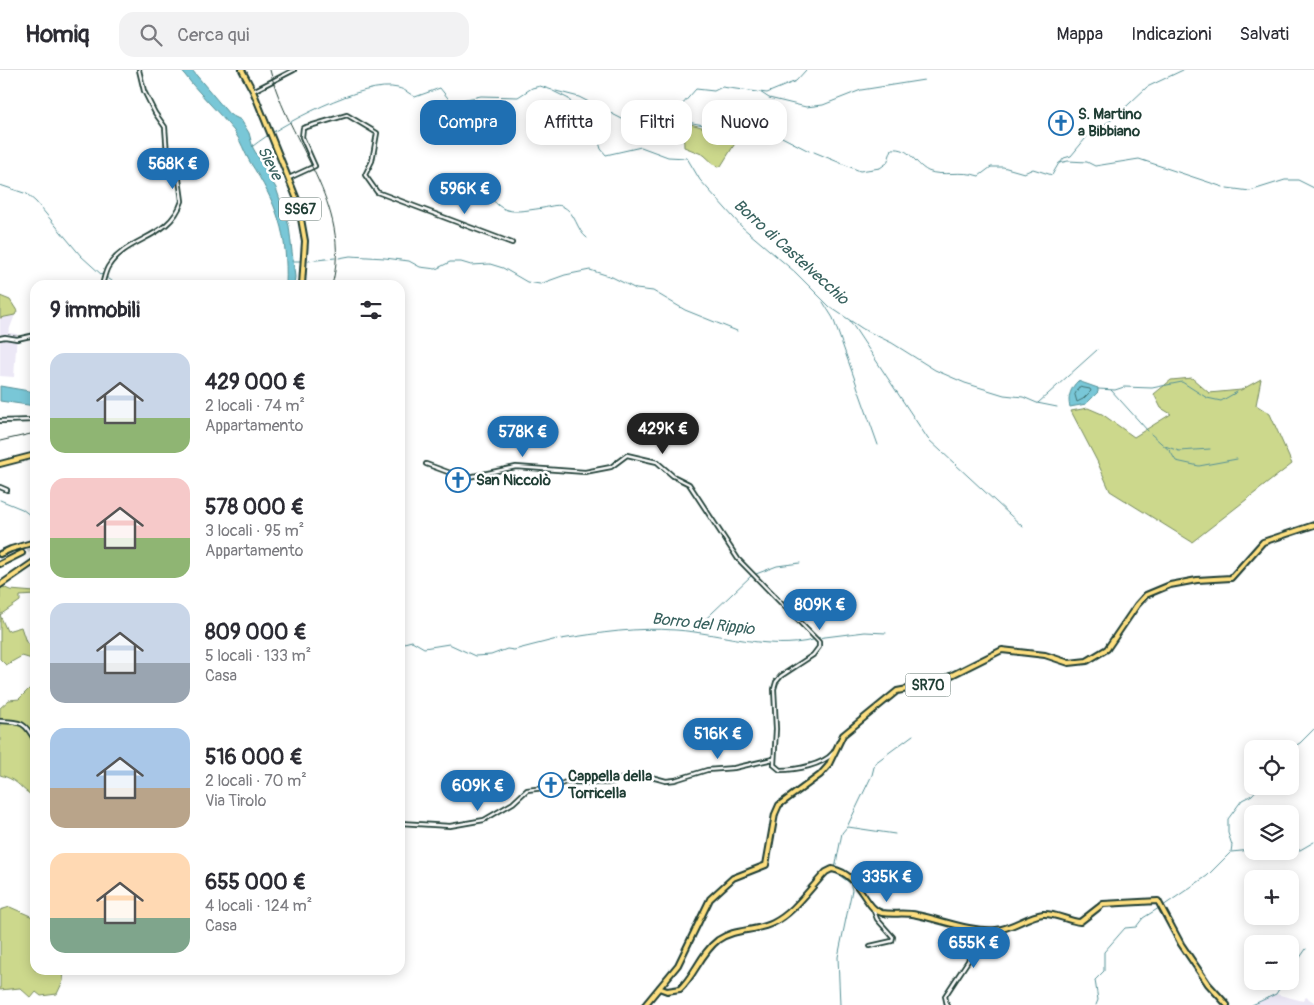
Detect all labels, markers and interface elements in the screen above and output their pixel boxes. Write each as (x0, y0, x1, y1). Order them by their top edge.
search box (119, 12, 469, 57)
text: Homiq (25, 20, 89, 49)
icon: search (137, 21, 165, 49)
text: Cerca qui (177, 23, 250, 47)
text: Mappa (1056, 23, 1103, 46)
text: Indicazioni (1131, 23, 1211, 46)
text: Salvati (1239, 23, 1289, 46)
chip: Compra (420, 100, 516, 145)
chip: Affitta (526, 100, 611, 145)
chip: Filtri (621, 100, 692, 145)
chip: Nuovo (702, 100, 787, 145)
place label: S. Martino a Bibbiano (1078, 105, 1142, 141)
church icon: S. Martino a Bibbiano (1048, 110, 1074, 136)
water label: Sieve (253, 143, 288, 185)
pin: 568K € (132, 148, 214, 190)
text: 568K € (148, 154, 198, 174)
pin: 596K € (424, 172, 506, 215)
text: 596K € (440, 179, 490, 199)
water label: Borro di Castelvecchio (729, 195, 854, 310)
road number: SS67 (279, 198, 321, 220)
icon: filters (357, 296, 385, 324)
text: 9 immobili (50, 297, 140, 324)
text: 429 000 € (205, 369, 306, 396)
icon: home (90, 373, 150, 433)
text: 2 locali · 74 m² (205, 396, 305, 416)
pin: 429K € (622, 412, 704, 455)
text: Appartamento (205, 416, 303, 436)
pin: 578K € (482, 416, 564, 458)
text: 429K € (638, 419, 688, 439)
text: 578K € (499, 422, 547, 442)
church icon: San Niccolò (445, 467, 471, 493)
place label: San Niccolò (476, 471, 551, 490)
text: 578 000 € (205, 494, 304, 521)
icon: home (90, 498, 150, 558)
text: 3 locali · 95 m² (205, 521, 304, 541)
text: Appartamento (205, 541, 303, 561)
pin: 809K € (779, 588, 861, 631)
text: 809K € (795, 595, 845, 615)
water label: Borro del Rippio (651, 609, 756, 639)
text: 809 000 € (205, 619, 307, 646)
icon: home (90, 623, 150, 683)
text: 5 locali · 133 m² (205, 646, 311, 666)
text: Casa (205, 666, 237, 686)
road number: SR70 (906, 674, 950, 696)
pin: 516K € (677, 718, 759, 760)
text: 516K € (694, 724, 742, 744)
map controls (1244, 740, 1299, 990)
button: locate (1244, 740, 1299, 795)
text: 516 000 € (205, 744, 303, 771)
icon: home (90, 748, 150, 808)
place label: Cappella della Torricella (567, 767, 652, 803)
pin: 609K € (437, 770, 519, 812)
text: 2 locali · 70 m² (205, 771, 307, 791)
church icon: Cappella della Torricella (538, 772, 564, 798)
text: 609K € (452, 776, 504, 796)
text: Via Tirolo (205, 791, 266, 811)
button: layers (1244, 805, 1299, 860)
pin: 335K € (846, 860, 928, 903)
text: 335K € (862, 867, 912, 887)
text: 655 000 € (205, 869, 306, 896)
button: + (1244, 870, 1299, 925)
icon: home (90, 873, 150, 933)
text: 4 locali · 124 m² (205, 896, 312, 916)
text: Casa (205, 916, 237, 936)
pin: 655K € (933, 926, 1015, 969)
text: 655K € (949, 933, 999, 953)
button: − (1244, 935, 1299, 990)

